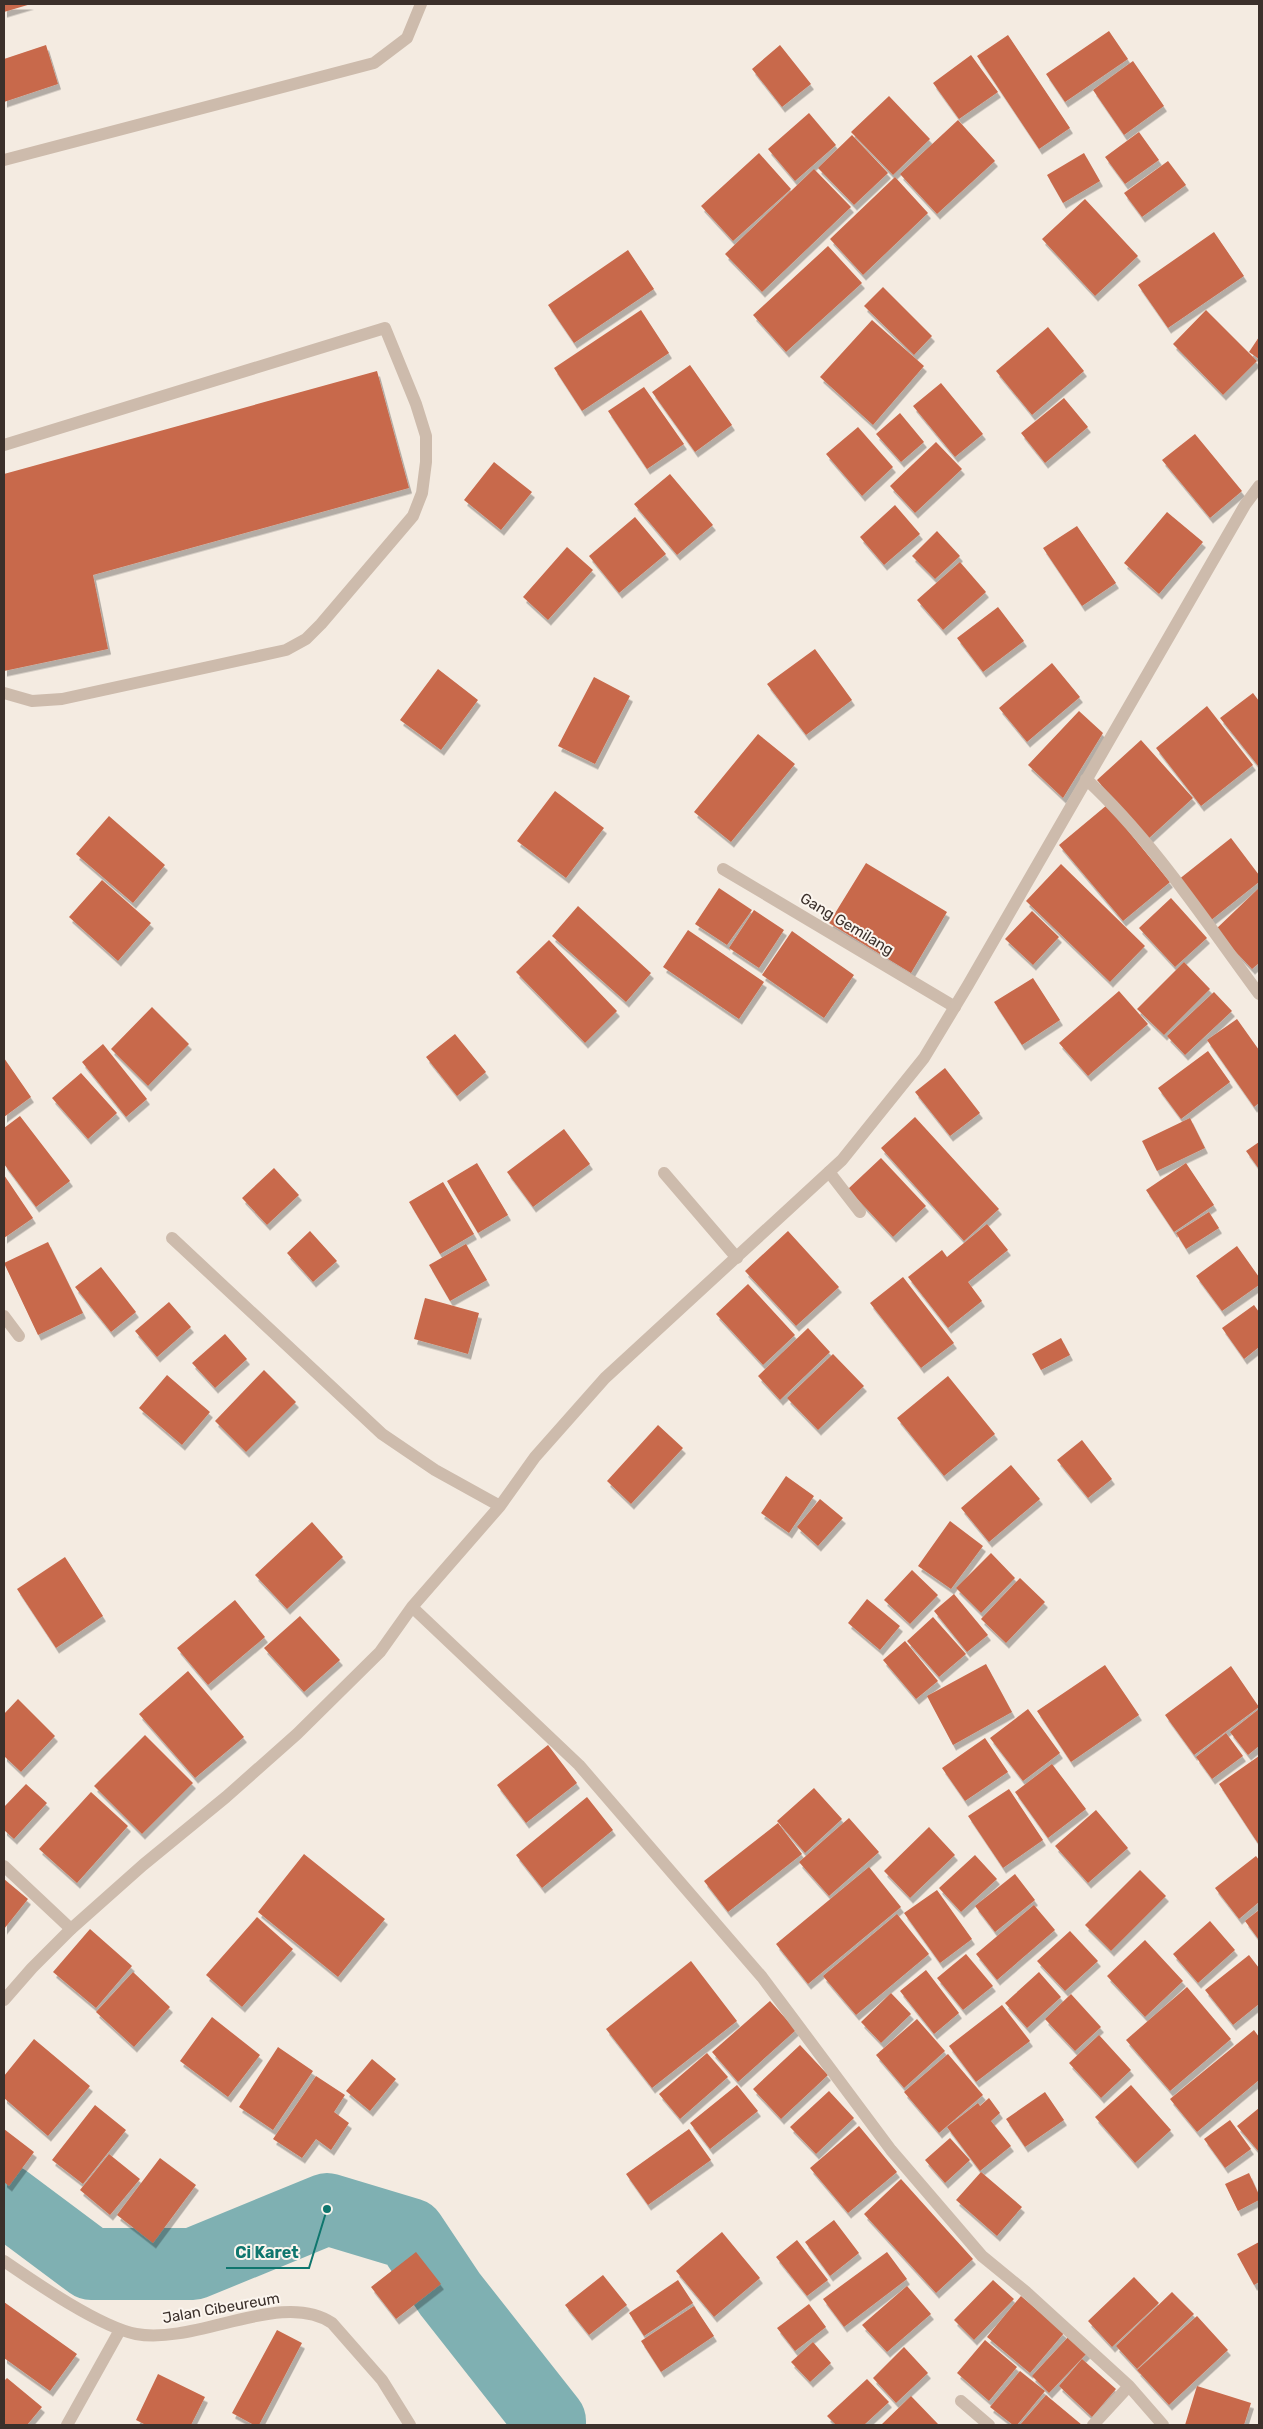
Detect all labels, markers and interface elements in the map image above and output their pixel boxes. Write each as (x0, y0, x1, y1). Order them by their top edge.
street label: Gang Gemilang (797, 889, 897, 959)
callout: Ci Karet (226, 2237, 309, 2268)
text: Ci Karet (235, 2243, 299, 2262)
street label: Jalan Cibeureum (161, 2289, 281, 2327)

